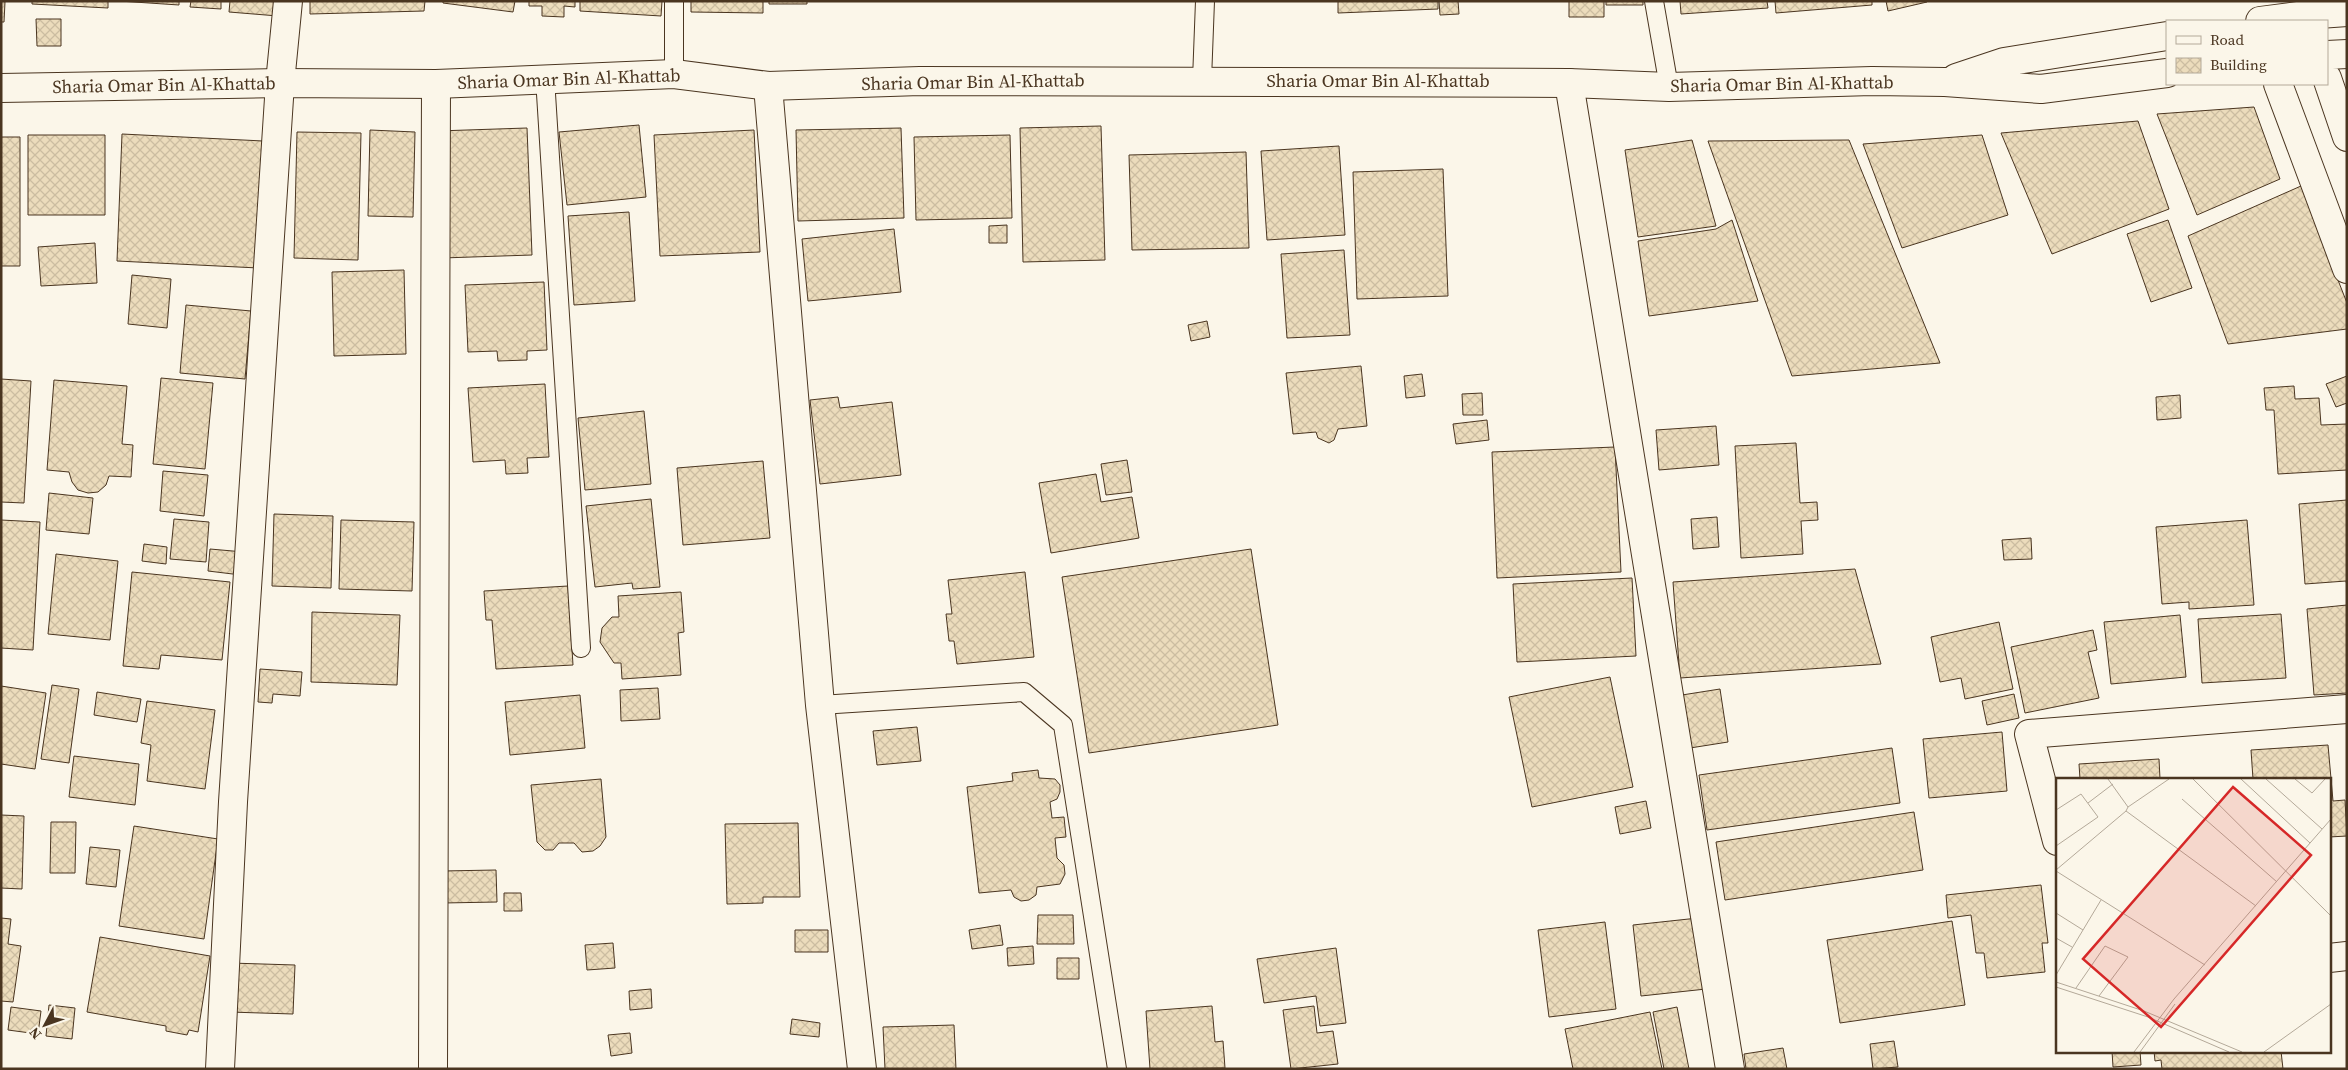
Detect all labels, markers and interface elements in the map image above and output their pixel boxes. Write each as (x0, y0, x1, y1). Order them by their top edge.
legend (2166, 20, 2328, 85)
text: Road (2210, 29, 2244, 50)
text: Building (2210, 54, 2267, 75)
street label: Sharia Omar Bin Al-Khattab (457, 62, 681, 95)
street label: Sharia Omar Bin Al-Khattab (861, 67, 1085, 96)
street label: Sharia Omar Bin Al-Khattab (1266, 68, 1490, 93)
street label: Sharia Omar Bin Al-Khattab (1670, 69, 1894, 98)
street label: Sharia Omar Bin Al-Khattab (52, 70, 276, 99)
inset map (2056, 778, 2330, 1052)
north arrow (20, 1000, 70, 1050)
text: N (24, 1023, 46, 1044)

